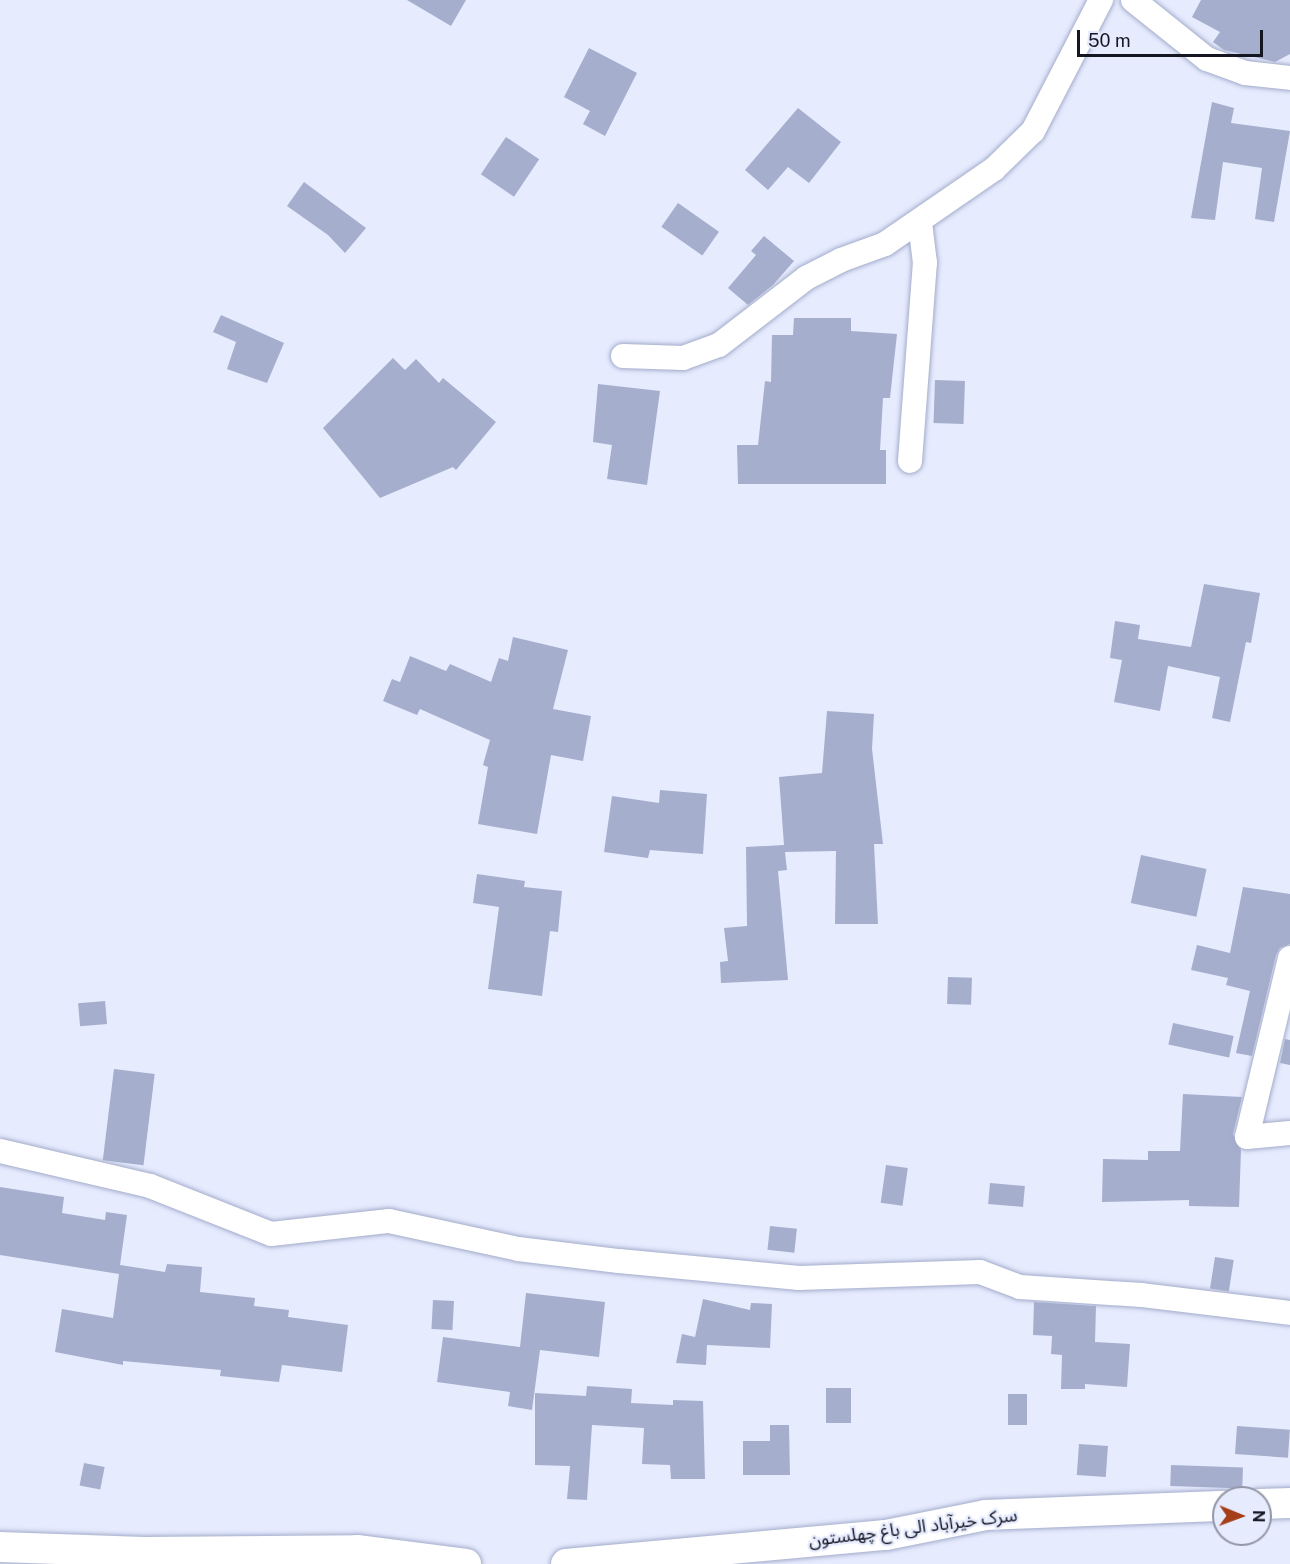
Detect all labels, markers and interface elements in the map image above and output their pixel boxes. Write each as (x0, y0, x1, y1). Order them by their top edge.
scale bar (1080, 18, 1266, 56)
text: 50 m (1088, 30, 1131, 51)
north arrow (1212, 1486, 1272, 1546)
street label: سرک خیرآباد الی باغ چهلستون (807, 1504, 1019, 1552)
text: N (1249, 1510, 1268, 1523)

